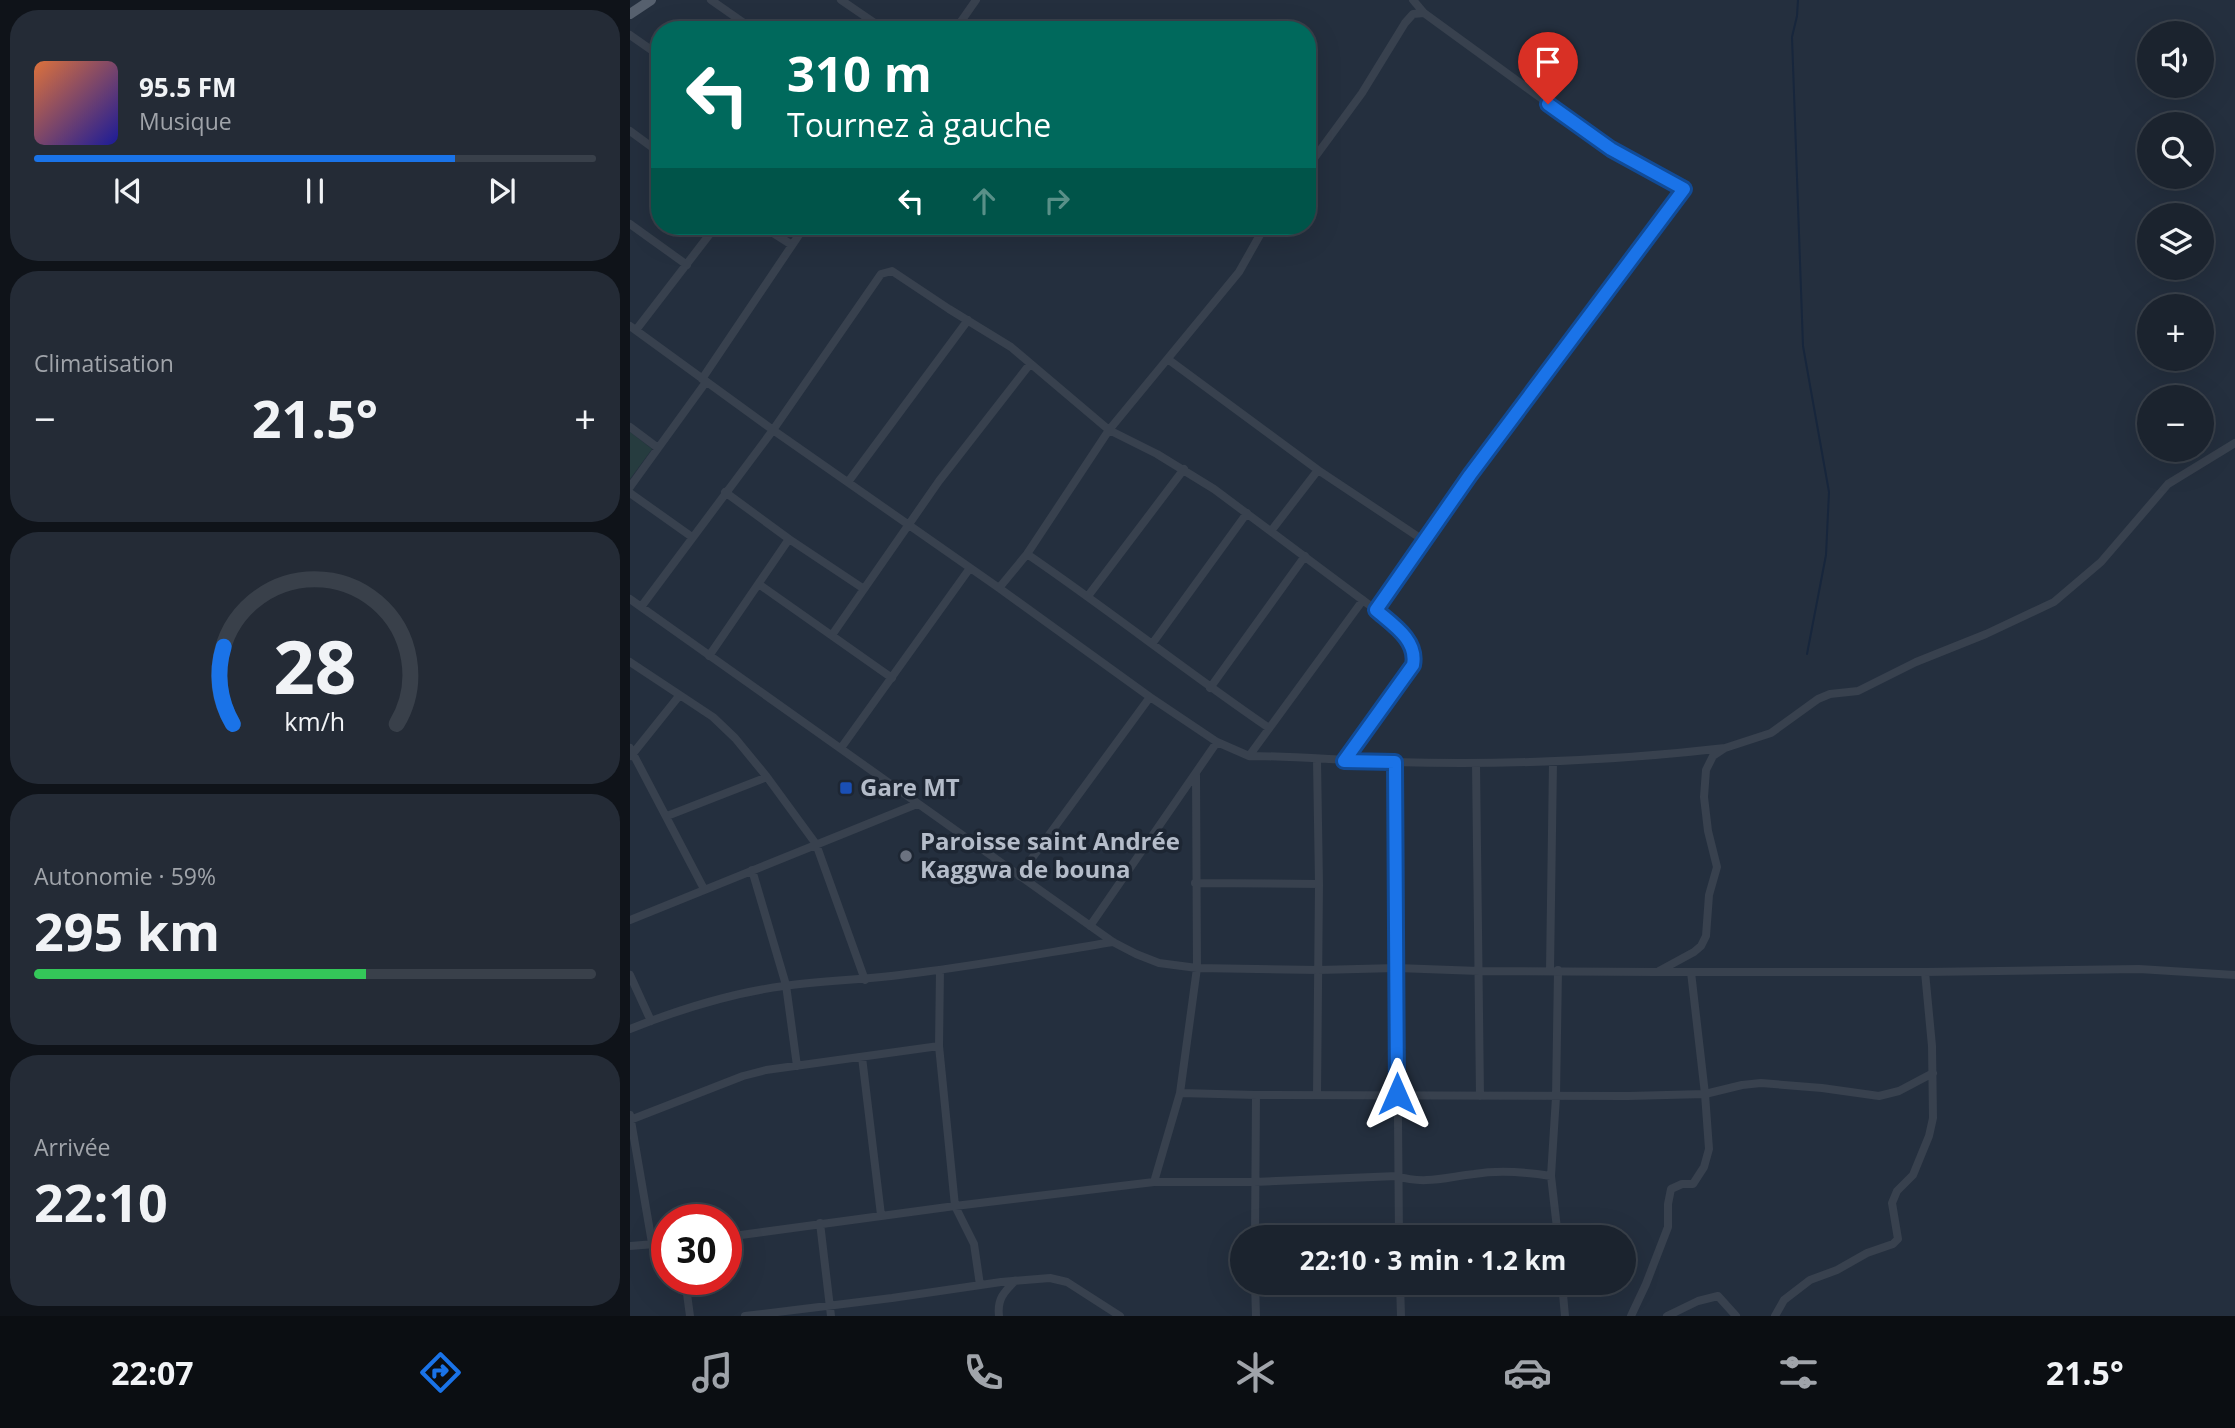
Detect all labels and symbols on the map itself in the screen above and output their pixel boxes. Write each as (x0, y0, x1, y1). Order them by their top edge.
pin (1518, 32, 1578, 104)
place label: Gare MT (860, 770, 960, 803)
marker: Gare MT (838, 780, 854, 796)
place label: Paroisse saint Andrée Kaggwa de bouna (920, 824, 1180, 885)
marker: Paroisse saint Andrée Kaggwa de bouna (898, 848, 914, 864)
position arrow (1360, 1057, 1434, 1131)
speed limit sign: 30 (651, 1204, 742, 1295)

